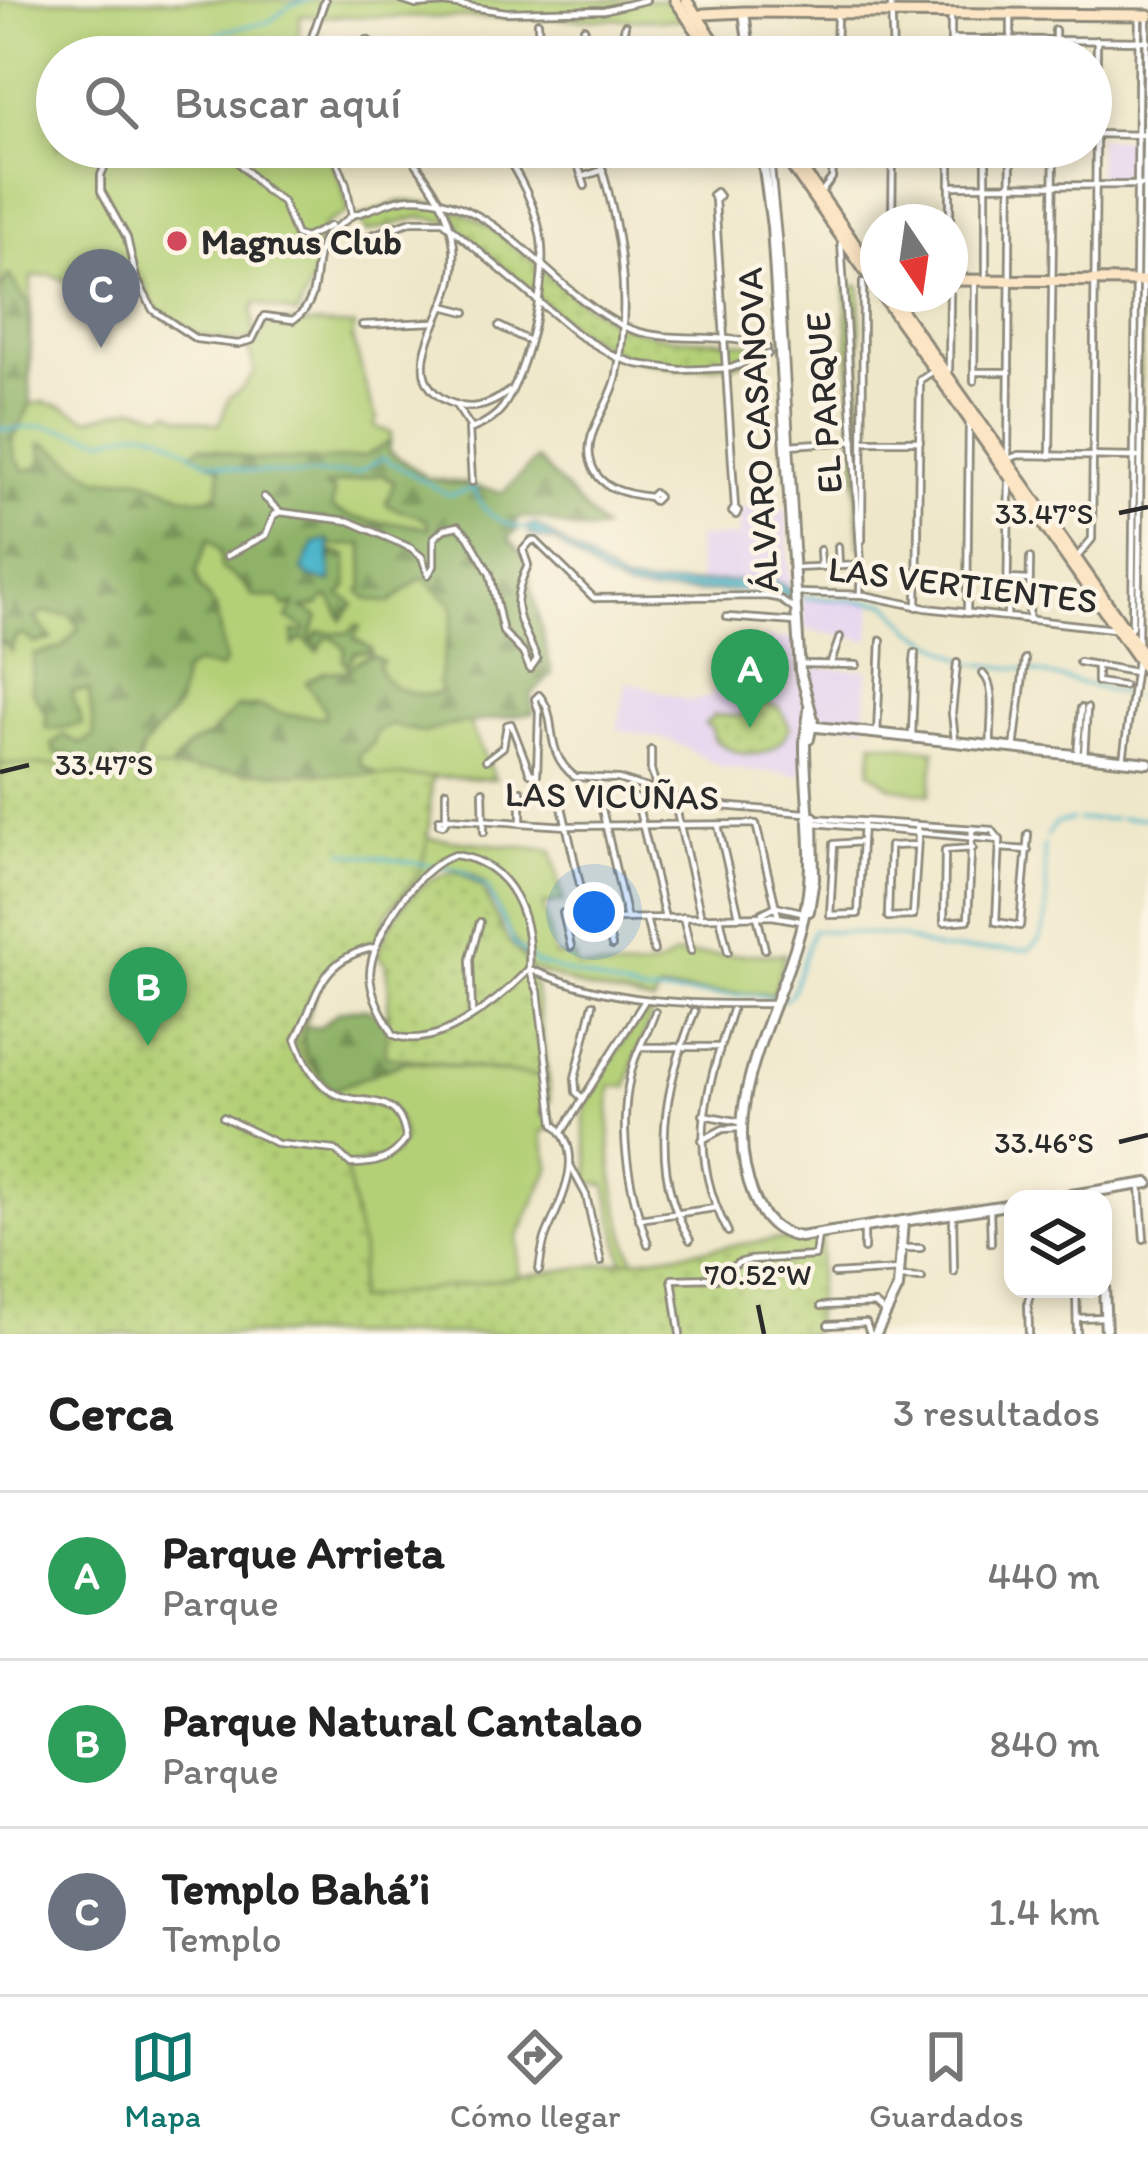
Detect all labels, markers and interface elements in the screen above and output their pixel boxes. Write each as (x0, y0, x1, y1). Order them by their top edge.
search box (36, 36, 1112, 168)
icon: search (78, 69, 144, 135)
text: Buscar aquí (174, 75, 401, 129)
north arrow (860, 204, 968, 312)
place label: Magnus Club (201, 220, 402, 263)
marker: Magnus Club (164, 228, 190, 254)
pin: C (62, 249, 140, 348)
street label: ÁLVARO CASANOVA (728, 266, 787, 594)
street label: EL PARQUE (796, 311, 851, 495)
text: 33.47°S (995, 495, 1093, 532)
street label: LAS VERTIENTES (826, 547, 1100, 622)
pin: A (711, 629, 789, 728)
text: 33.47°S (55, 746, 153, 783)
street label: LAS VICUÑAS (504, 772, 720, 819)
your location (564, 882, 624, 942)
pin: B (109, 947, 187, 1046)
text: 33.46°S (994, 1124, 1094, 1161)
map controls (1004, 1190, 1112, 1298)
button: layers (1004, 1190, 1112, 1298)
text: 70.52°W (705, 1256, 811, 1293)
text: Cerca (48, 1382, 174, 1443)
text: 3 resultados (893, 1389, 1100, 1436)
text: Parque Arrieta (162, 1525, 445, 1579)
text: A (75, 1552, 99, 1599)
text: 440 m (988, 1552, 1100, 1599)
text: Parque (162, 1579, 279, 1626)
text: Parque Natural Cantalao (162, 1693, 642, 1747)
text: B (74, 1720, 100, 1767)
text: 840 m (990, 1720, 1100, 1767)
text: Parque (162, 1747, 279, 1794)
text: Templo Bahá’i (162, 1861, 430, 1915)
text: C (74, 1888, 100, 1935)
text: 1.4 km (989, 1888, 1100, 1935)
text: Templo (162, 1915, 282, 1962)
tab: Mapa (124, 2024, 201, 2135)
tab: Cómo llegar (450, 2024, 621, 2135)
tab: Guardados (869, 2024, 1024, 2135)

